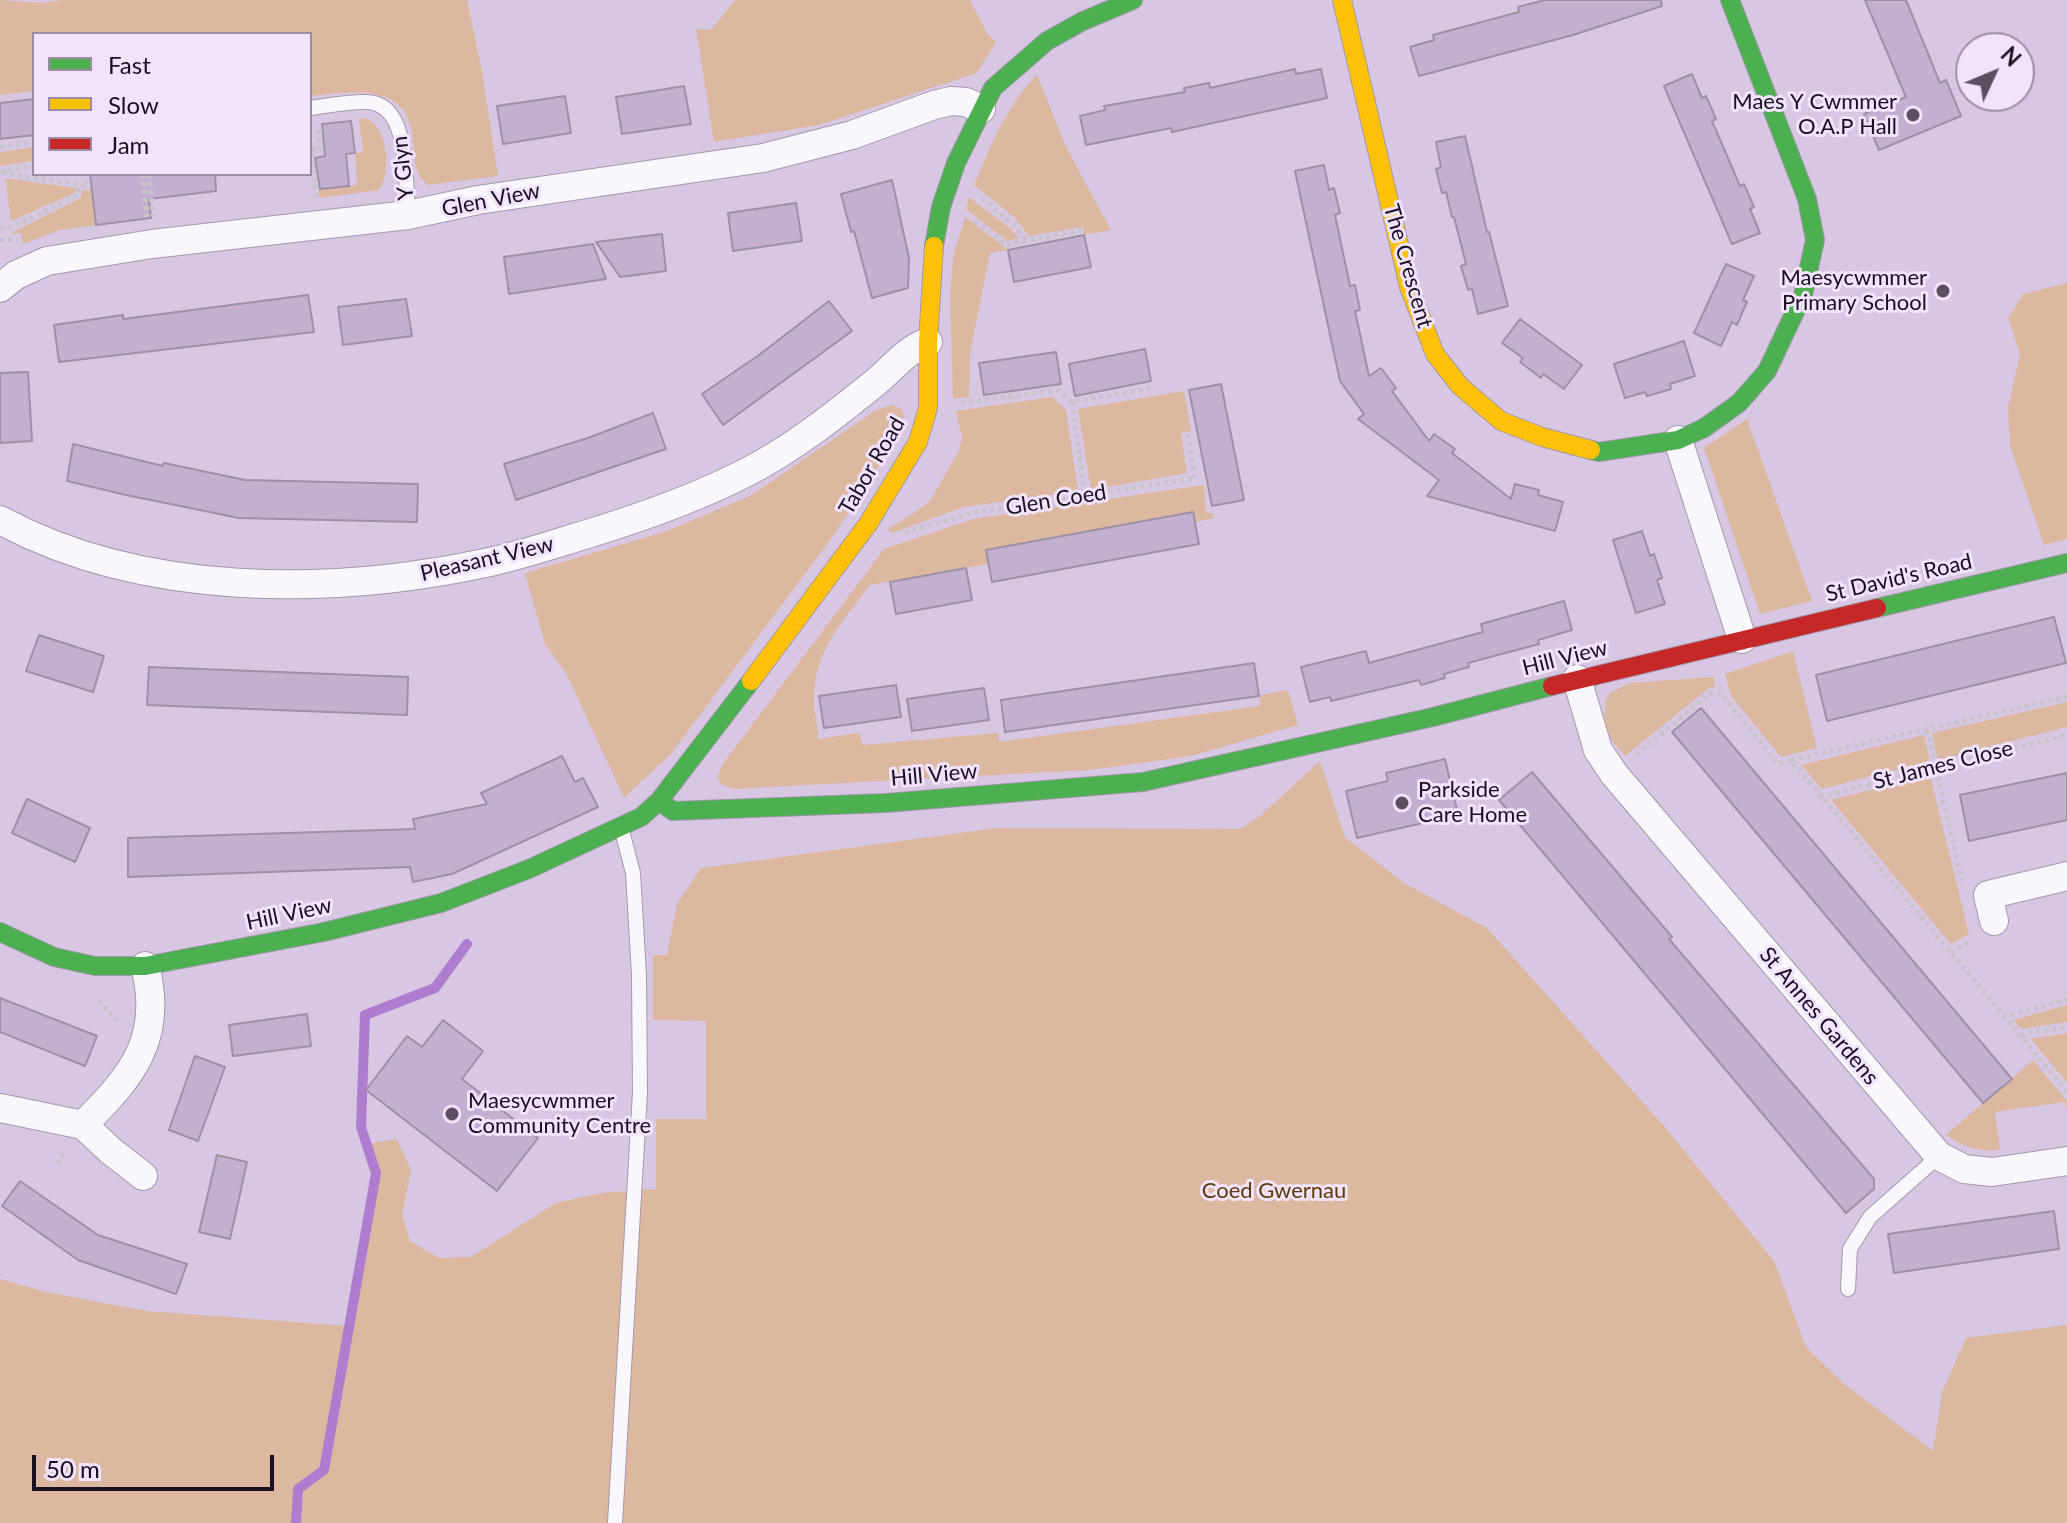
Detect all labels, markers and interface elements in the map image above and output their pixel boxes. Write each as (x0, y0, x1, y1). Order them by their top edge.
legend (32, 32, 312, 176)
north arrow (1955, 32, 2035, 112)
text: N (1996, 41, 2027, 72)
text: Fast (108, 50, 151, 79)
place label: Maes Y Cwmmer O.A.P Hall (1732, 89, 1897, 140)
text: Slow (108, 90, 159, 119)
marker: Maes Y Cwmmer O.A.P Hall (1904, 106, 1922, 124)
text: Jam (108, 130, 149, 159)
street label: Y Glyn (387, 135, 419, 201)
street label: Glen View (440, 178, 542, 222)
street label: The Crescent (1378, 201, 1438, 331)
place label: Maesycwmmer Primary School (1780, 265, 1927, 316)
marker: Maesycwmmer Primary School (1934, 282, 1952, 300)
street label: Tabor Road (833, 412, 911, 520)
street label: Glen Coed (1004, 479, 1108, 521)
street label: Pleasant View (418, 531, 556, 587)
street label: St David's Road (1823, 548, 1975, 608)
street label: Hill View (1520, 635, 1610, 681)
street label: St James Close (1870, 735, 2016, 795)
street label: Hill View (890, 758, 978, 792)
place label: Parkside Care Home (1418, 777, 1527, 828)
marker: Parkside Care Home (1393, 794, 1411, 812)
street label: Hill View (244, 892, 334, 936)
street label: St Annes Gardens (1754, 942, 1884, 1090)
place label: Maesycwmmer Community Centre (468, 1088, 651, 1140)
marker: Maesycwmmer Community Centre (443, 1105, 461, 1123)
park label: Coed Gwernau (1202, 1178, 1346, 1204)
scale bar (36, 1439, 278, 1489)
text: 50 m (46, 1454, 100, 1483)

